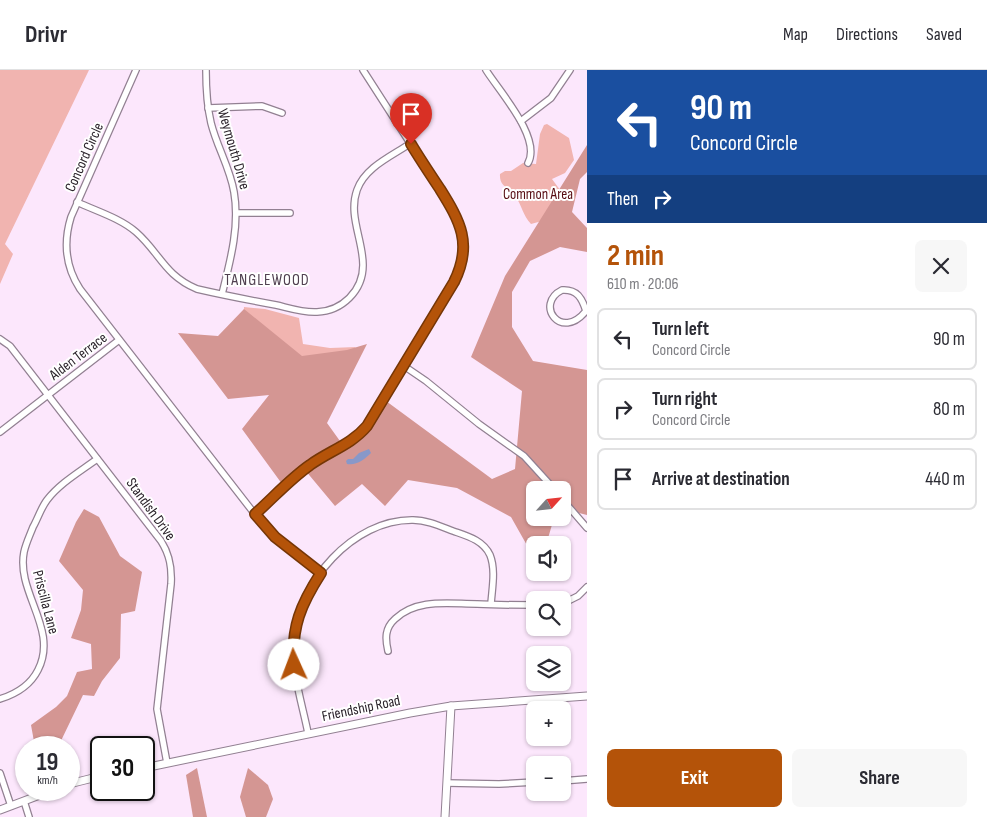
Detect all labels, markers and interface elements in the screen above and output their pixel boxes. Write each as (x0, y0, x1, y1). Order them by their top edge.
text: Drivr (25, 20, 67, 49)
text: Map (783, 24, 808, 45)
text: Directions (836, 24, 898, 45)
text: Saved (926, 24, 962, 45)
text: 90 m (690, 87, 752, 130)
icon: left (607, 90, 672, 155)
pin (390, 93, 432, 144)
icon: arrive (397, 100, 425, 128)
street label: Weymouth Drive (213, 107, 254, 192)
street label: Concord Circle (61, 120, 108, 195)
text: Concord Circle (690, 130, 798, 157)
park label: Common Area (503, 185, 573, 204)
icon: right (648, 185, 676, 213)
text: Then (607, 188, 638, 211)
text: 2 min (607, 238, 664, 274)
button: close (915, 240, 967, 292)
district label: TANGLEWOOD (224, 271, 310, 290)
text: 610 m · 20:06 (607, 275, 679, 294)
text: Turn left (652, 318, 709, 341)
icon: left (609, 325, 637, 353)
street label: Alden Terrace (45, 328, 111, 385)
text: 90 m (933, 328, 965, 351)
text: Concord Circle (652, 341, 731, 360)
text: Turn right (652, 388, 717, 411)
icon: right (609, 395, 637, 423)
text: 80 m (933, 398, 965, 421)
text: Concord Circle (652, 411, 731, 430)
icon: arrive (609, 465, 637, 493)
text: Arrive at destination (652, 468, 790, 491)
text: 440 m (925, 468, 965, 491)
street label: Standish Drive (122, 474, 180, 544)
north arrow (526, 481, 571, 526)
map controls (526, 481, 571, 801)
button: sound (526, 536, 571, 581)
street label: Priscilla Lane (28, 568, 63, 636)
button: search (526, 591, 571, 636)
position arrow (267, 638, 319, 690)
button: layers (526, 646, 571, 691)
street label: Friendship Road (320, 691, 402, 726)
button: + (526, 701, 571, 746)
speed limit sign: 30 (90, 736, 155, 801)
text: 19 (37, 747, 58, 778)
button: Exit (607, 749, 782, 807)
button: Share (792, 749, 967, 807)
button: − (526, 756, 571, 801)
text: km/h (37, 773, 58, 788)

